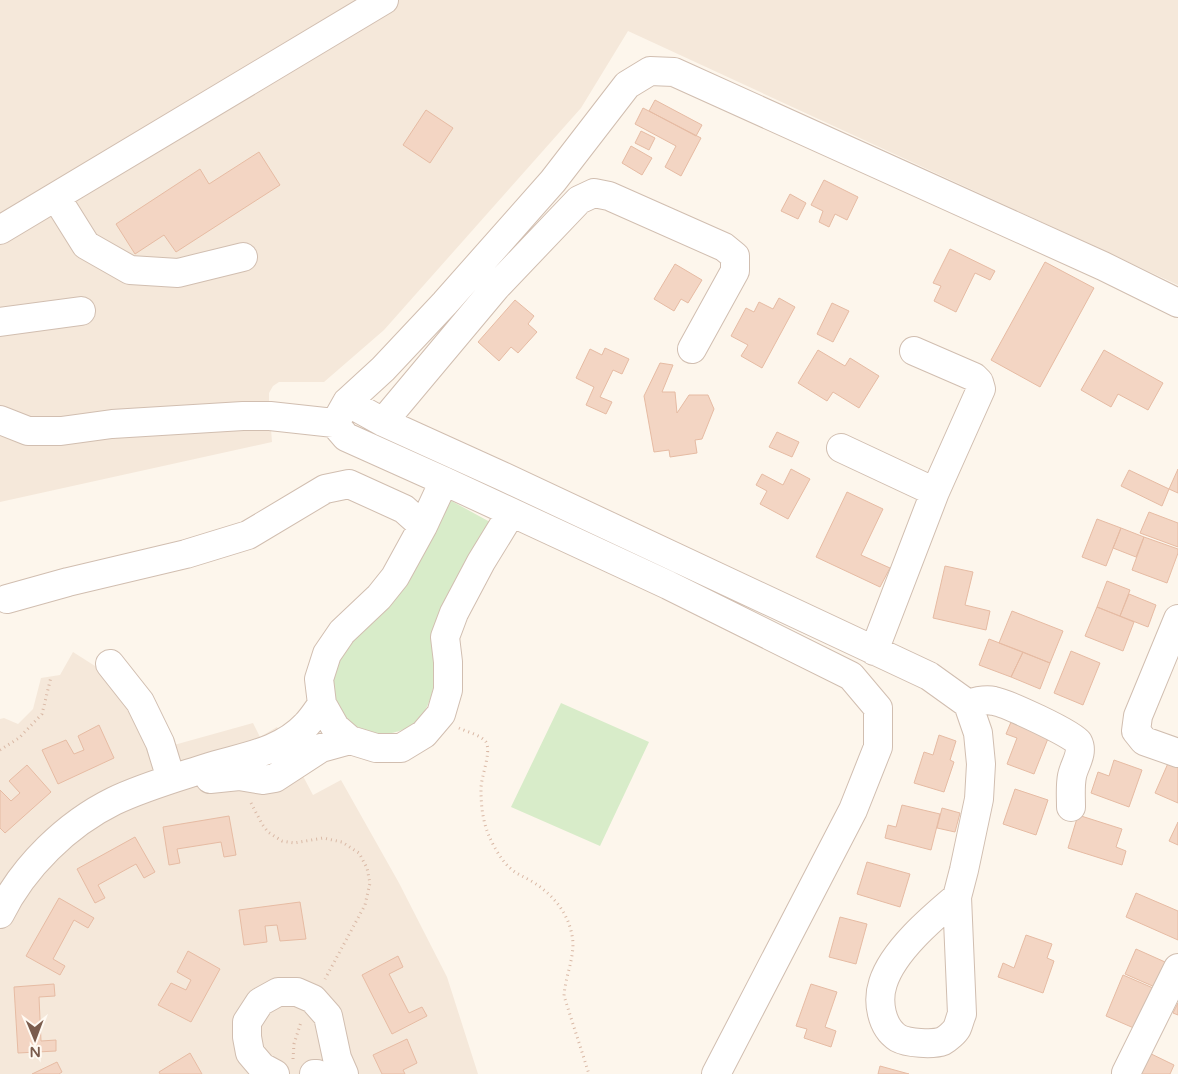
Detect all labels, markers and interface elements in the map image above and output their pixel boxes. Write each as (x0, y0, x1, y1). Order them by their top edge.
north arrow (10, 1014, 60, 1064)
text: N (29, 1043, 41, 1060)

